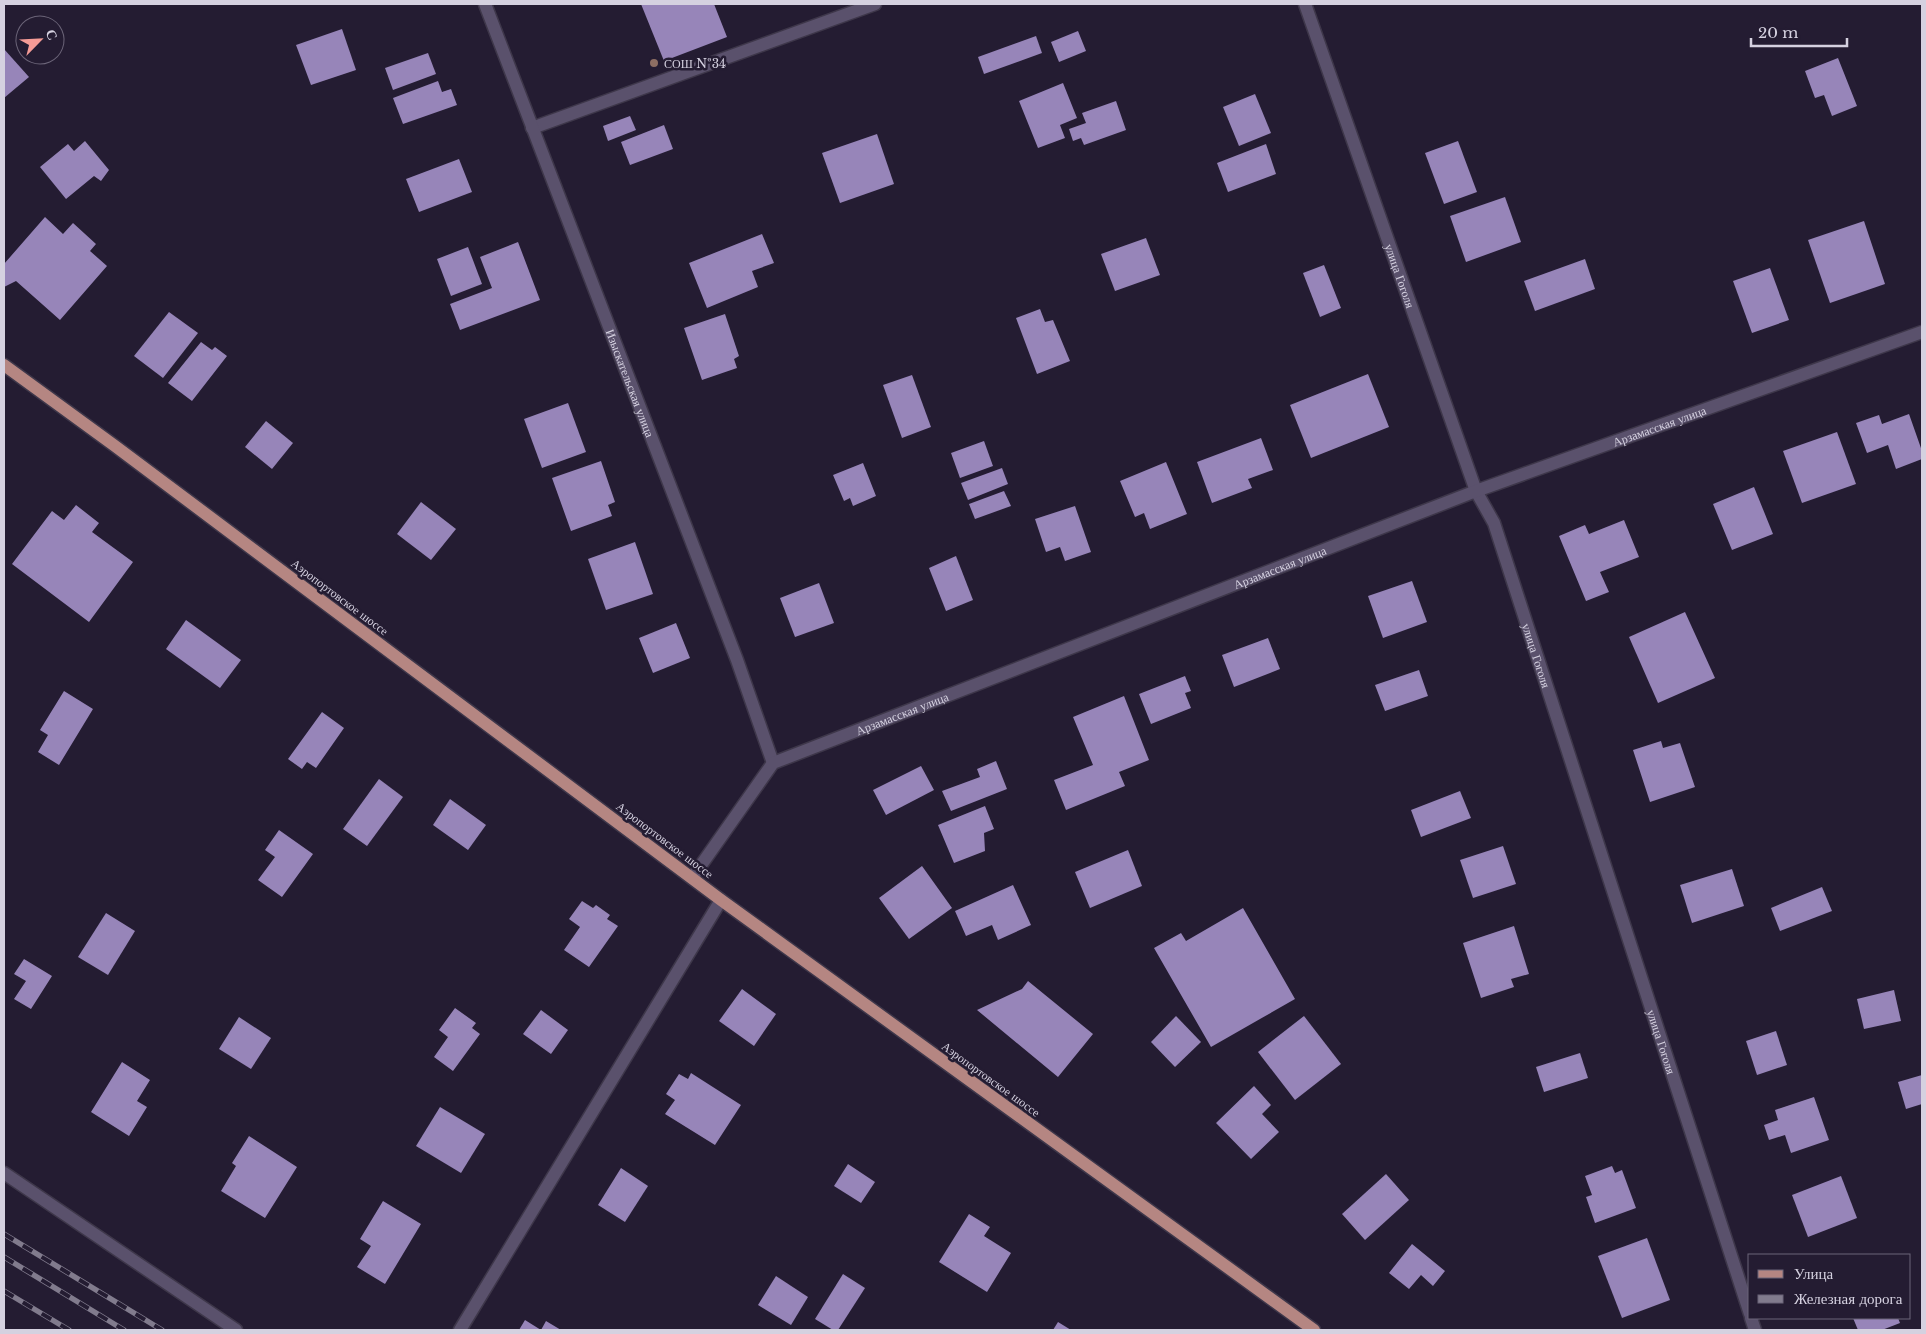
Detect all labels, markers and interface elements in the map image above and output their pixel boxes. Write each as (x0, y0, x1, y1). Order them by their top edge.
north arrow (15, 15, 65, 65)
scale bar (1751, 15, 1847, 47)
text: 20 m (1758, 23, 1798, 42)
text: С (42, 26, 62, 43)
place label: СОШ №34 (664, 56, 726, 71)
marker: СОШ №34 (648, 57, 660, 69)
street label: улица Гоголя (1382, 242, 1419, 310)
street label: Изыскательская улица (603, 327, 658, 440)
street label: Арзамасская улица (1611, 402, 1709, 449)
street label: Арзамасская улица (1231, 542, 1329, 592)
street label: Аэропортовское шоссе (288, 556, 392, 638)
street label: улица Гоголя (1519, 621, 1554, 690)
street label: Арзамасская улица (854, 688, 951, 738)
street label: Аэропортовское шоссе (613, 799, 717, 881)
street label: улица Гоголя (1644, 1007, 1679, 1076)
street label: Аэропортовское шоссе (939, 1038, 1043, 1120)
legend (1748, 1254, 1911, 1319)
text: Улица (1794, 1264, 1833, 1283)
text: Железная дорога (1794, 1289, 1903, 1308)

